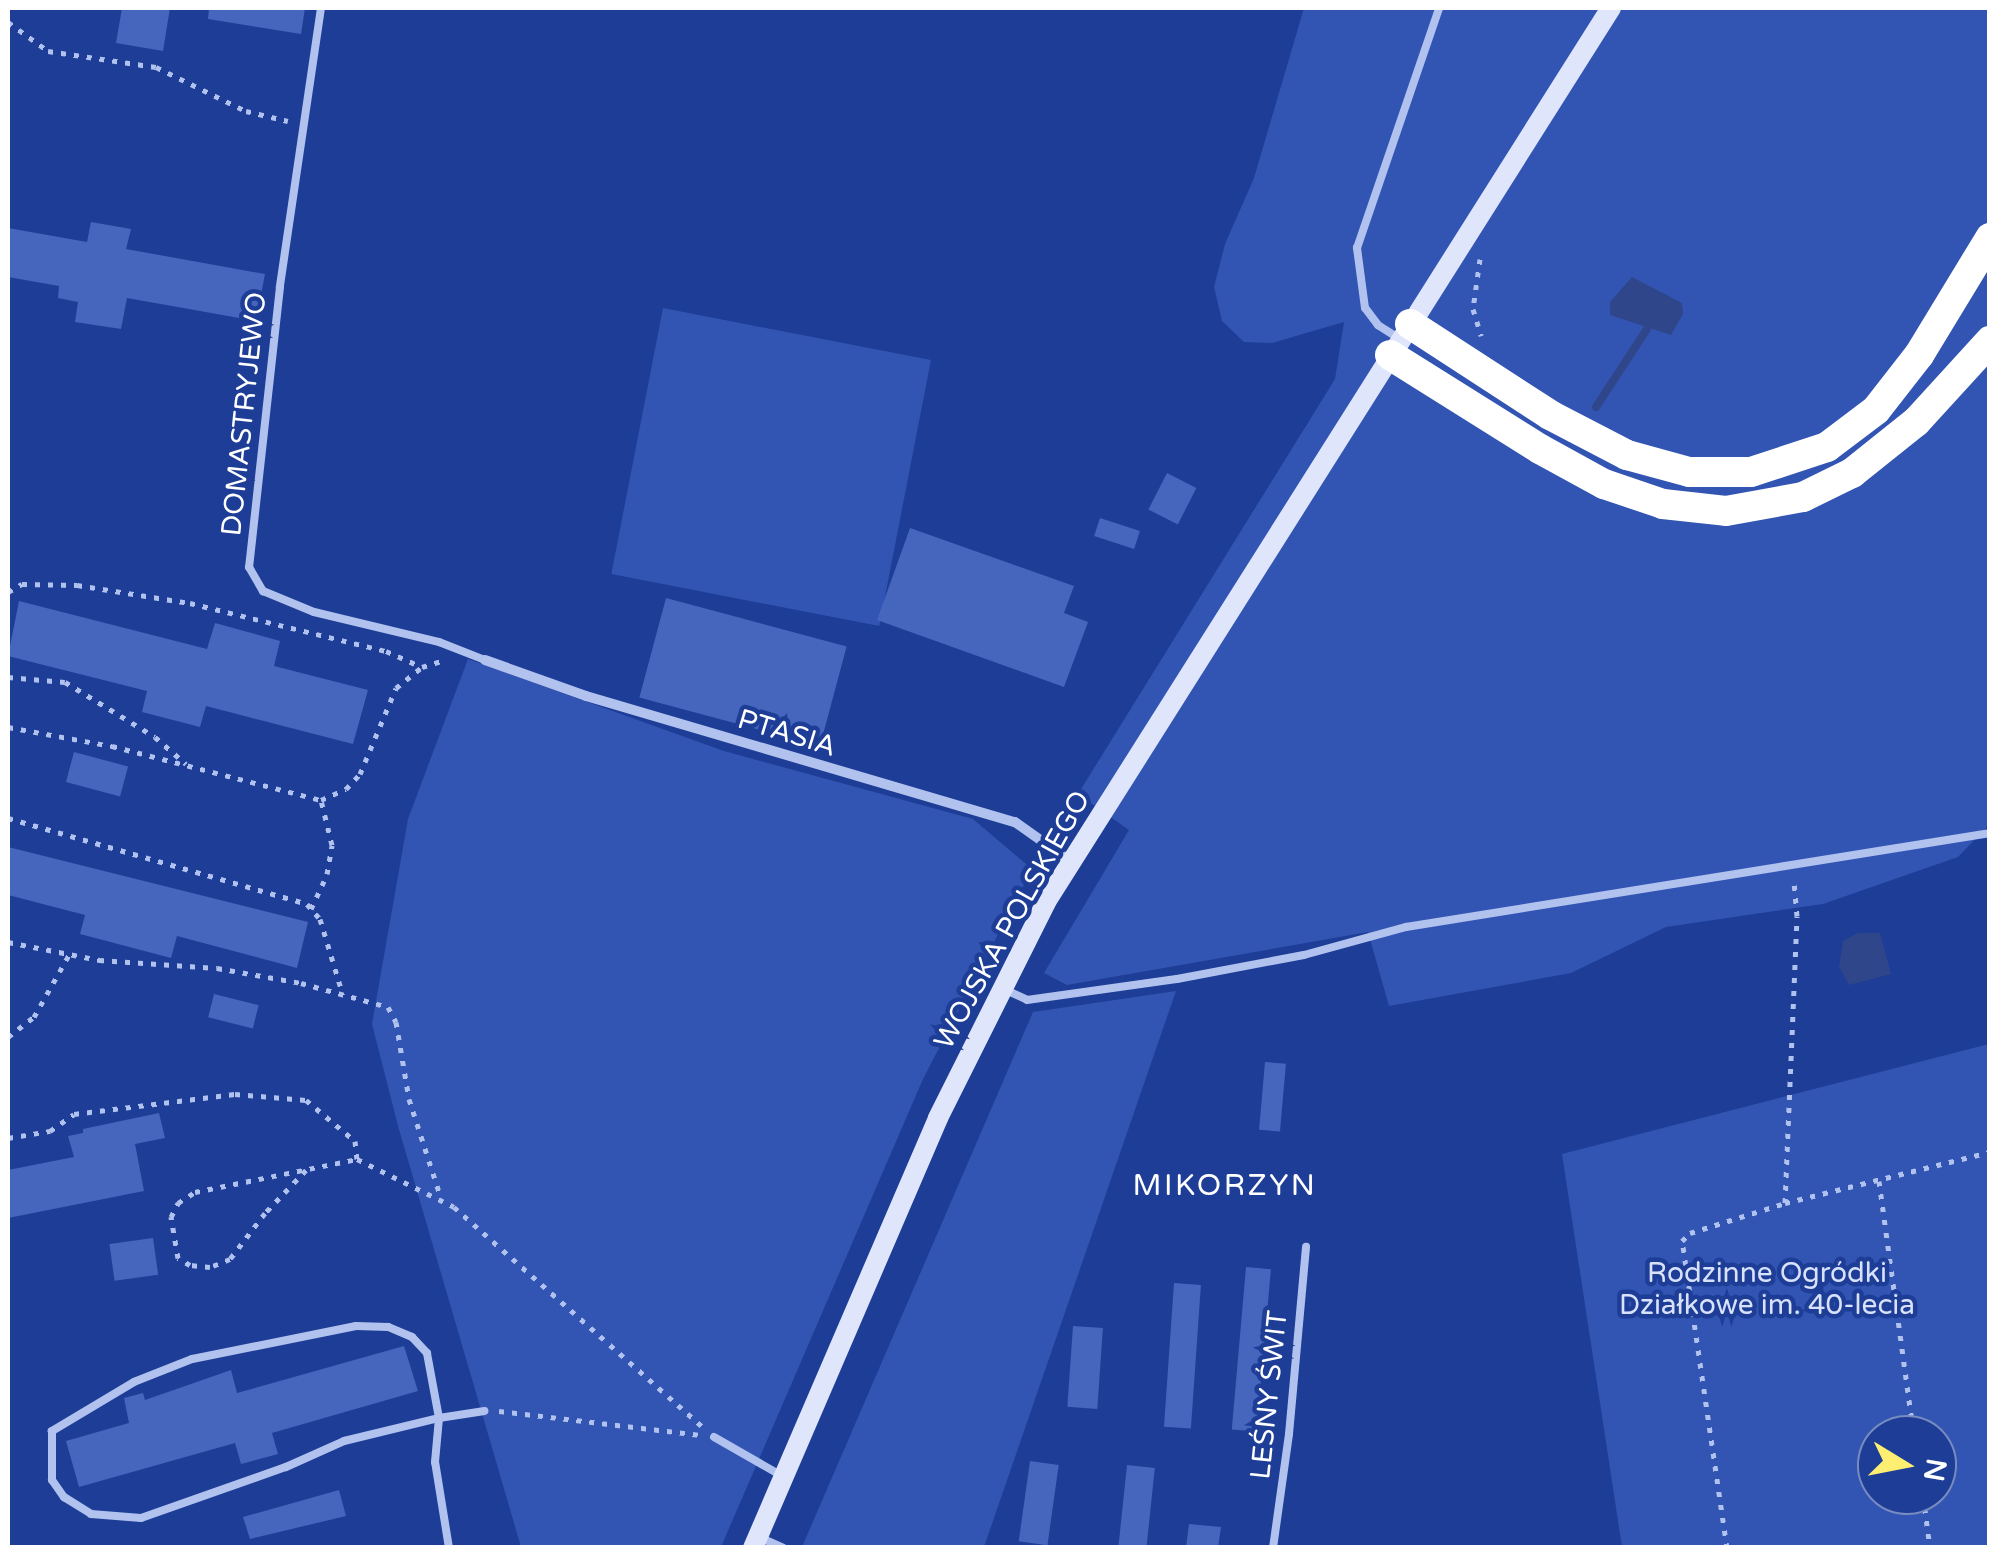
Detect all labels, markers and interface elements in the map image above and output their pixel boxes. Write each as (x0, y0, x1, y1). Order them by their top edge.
street label: DOMASTRYJEWO (215, 291, 273, 537)
street label: PTASIA (734, 702, 840, 764)
street label: WOJSKA POLSKIEGO (927, 785, 1097, 1055)
district label: MIKORZYN (1133, 1168, 1317, 1204)
park label: Rodzinne Ogródki Działkowe im. 40-lecia (1619, 1256, 1915, 1322)
street label: LEŚNY ŚWIT (1243, 1309, 1295, 1481)
north arrow (1857, 1415, 1957, 1515)
text: N (1916, 1456, 1953, 1484)

